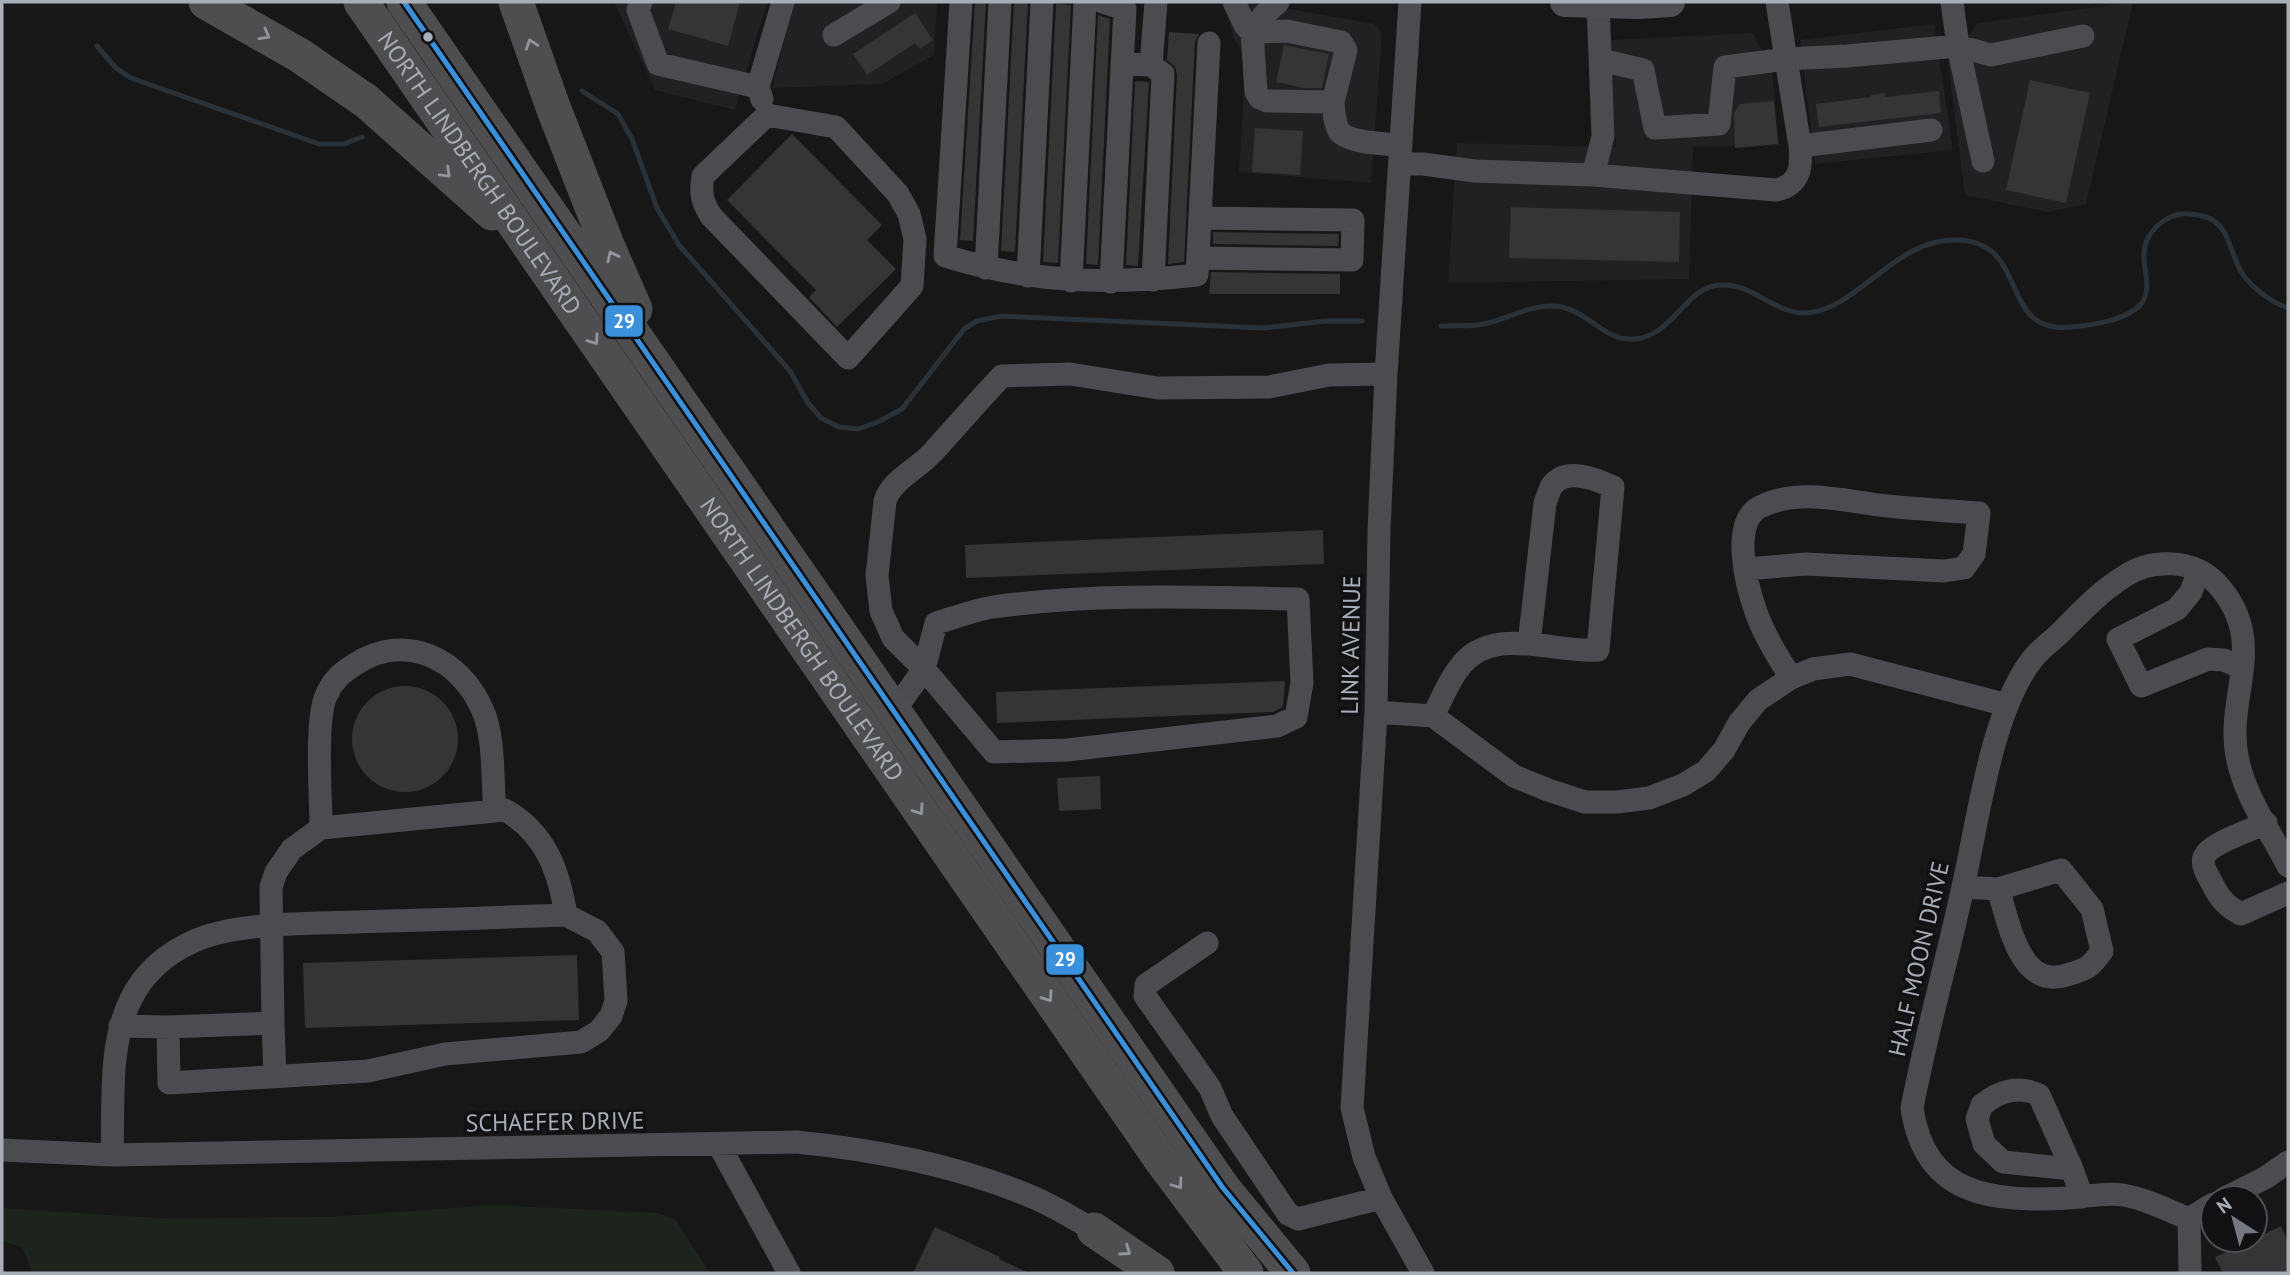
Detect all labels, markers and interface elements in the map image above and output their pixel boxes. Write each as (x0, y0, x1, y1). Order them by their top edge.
street label: NORTH LINDBERGH BOULEVARD (371, 25, 588, 321)
one-way arrow (258, 27, 271, 40)
unlabelled marker (421, 30, 435, 44)
one-way arrow (525, 38, 539, 50)
one-way arrow (438, 164, 451, 177)
one-way arrow (606, 251, 620, 263)
line badge: 29 (604, 304, 644, 338)
text: 29 (613, 309, 635, 333)
one-way arrow (586, 332, 598, 345)
street label: NORTH LINDBERGH BOULEVARD (693, 491, 911, 787)
street label: LINK AVENUE (1334, 575, 1367, 715)
one-way arrow (911, 802, 924, 815)
street label: HALF MOON DRIVE (1881, 858, 1956, 1059)
line badge: 29 (1045, 943, 1085, 976)
text: 29 (1054, 947, 1076, 971)
one-way arrow (1040, 989, 1052, 1002)
street label: SCHAEFER DRIVE (465, 1104, 645, 1139)
one-way arrow (1170, 1176, 1182, 1188)
north arrow (2199, 1184, 2269, 1254)
text: N (2212, 1192, 2236, 1219)
one-way arrow (1118, 1243, 1131, 1255)

